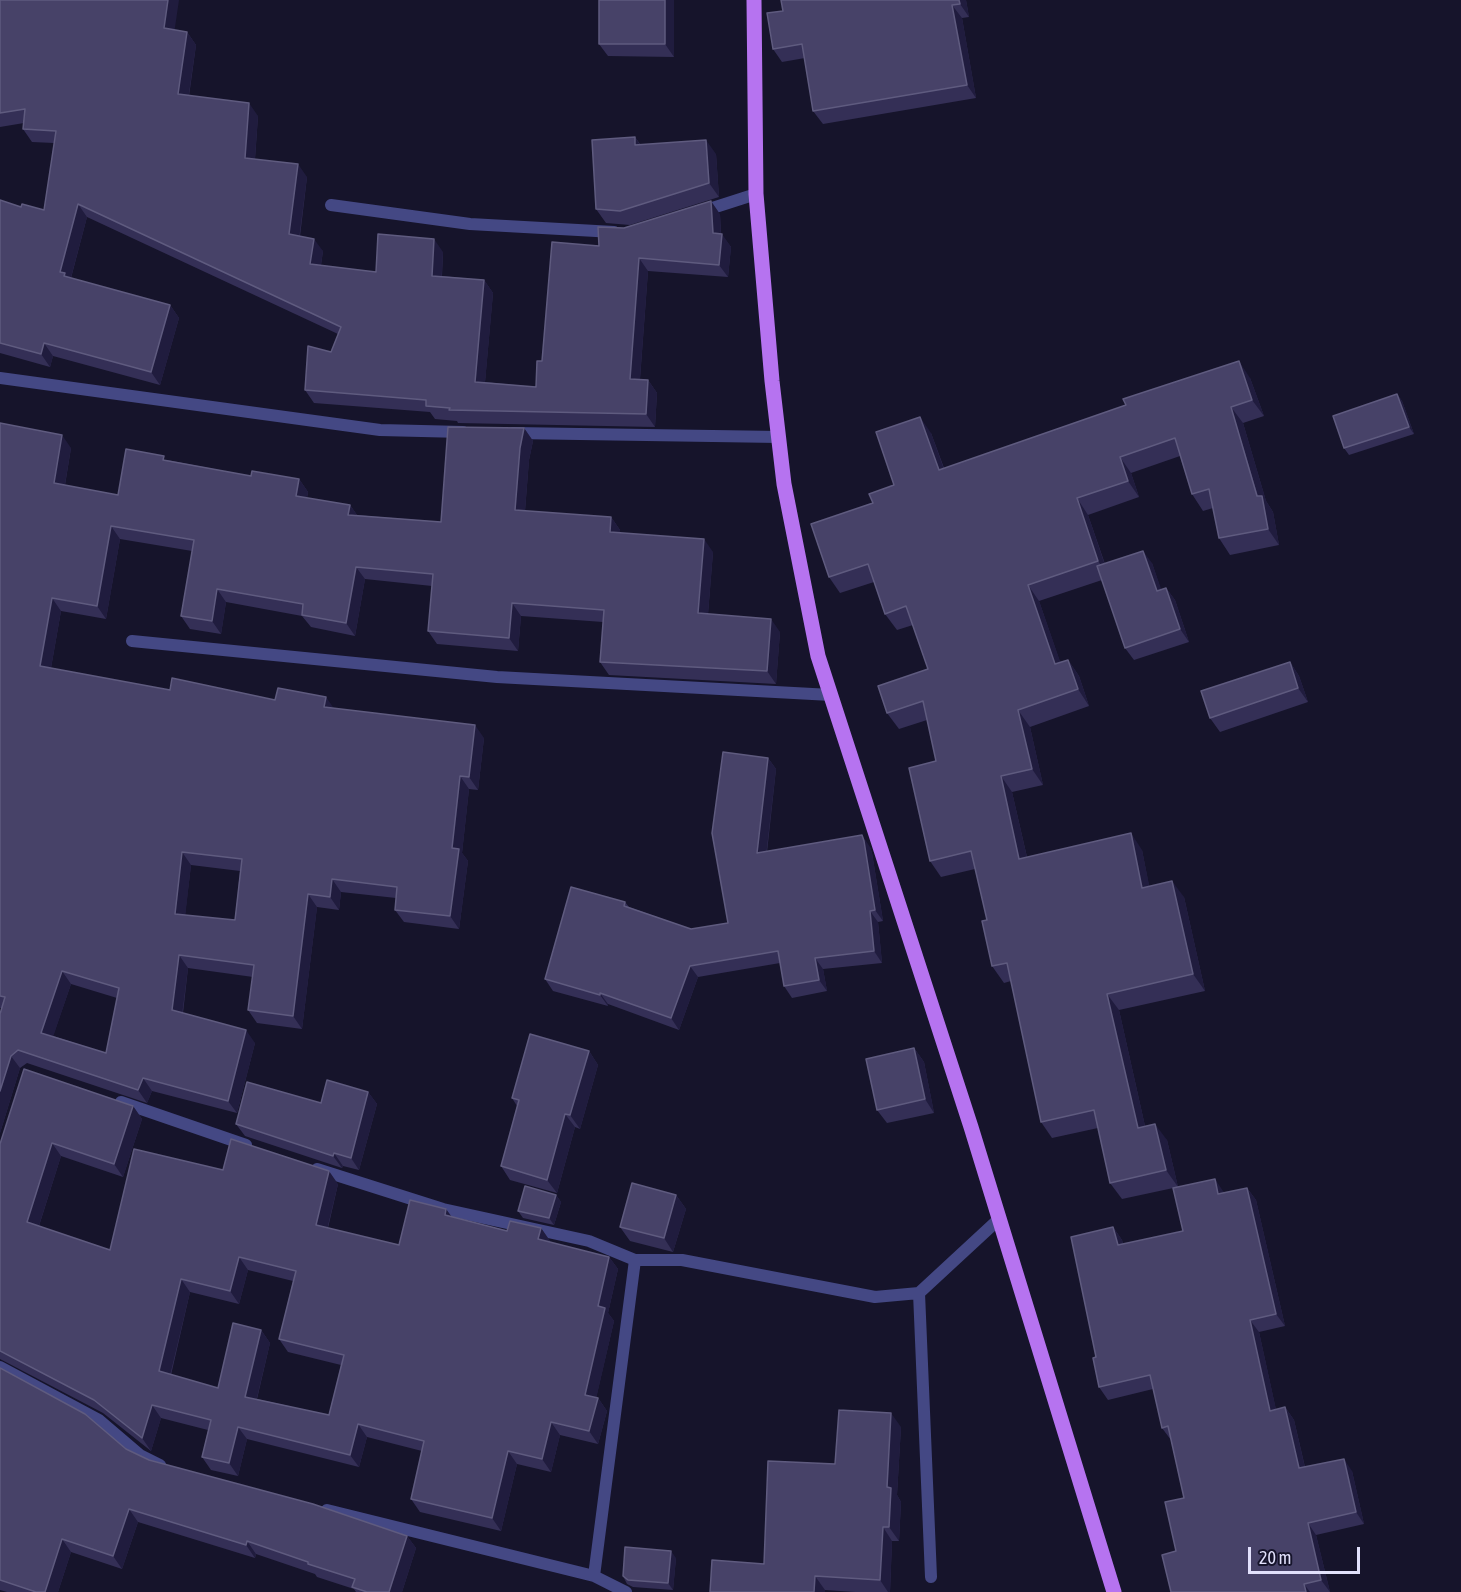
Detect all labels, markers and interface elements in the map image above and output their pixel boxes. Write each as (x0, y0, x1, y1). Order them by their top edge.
scale bar (1251, 1535, 1364, 1573)
text: 20 m (1259, 1547, 1291, 1568)

